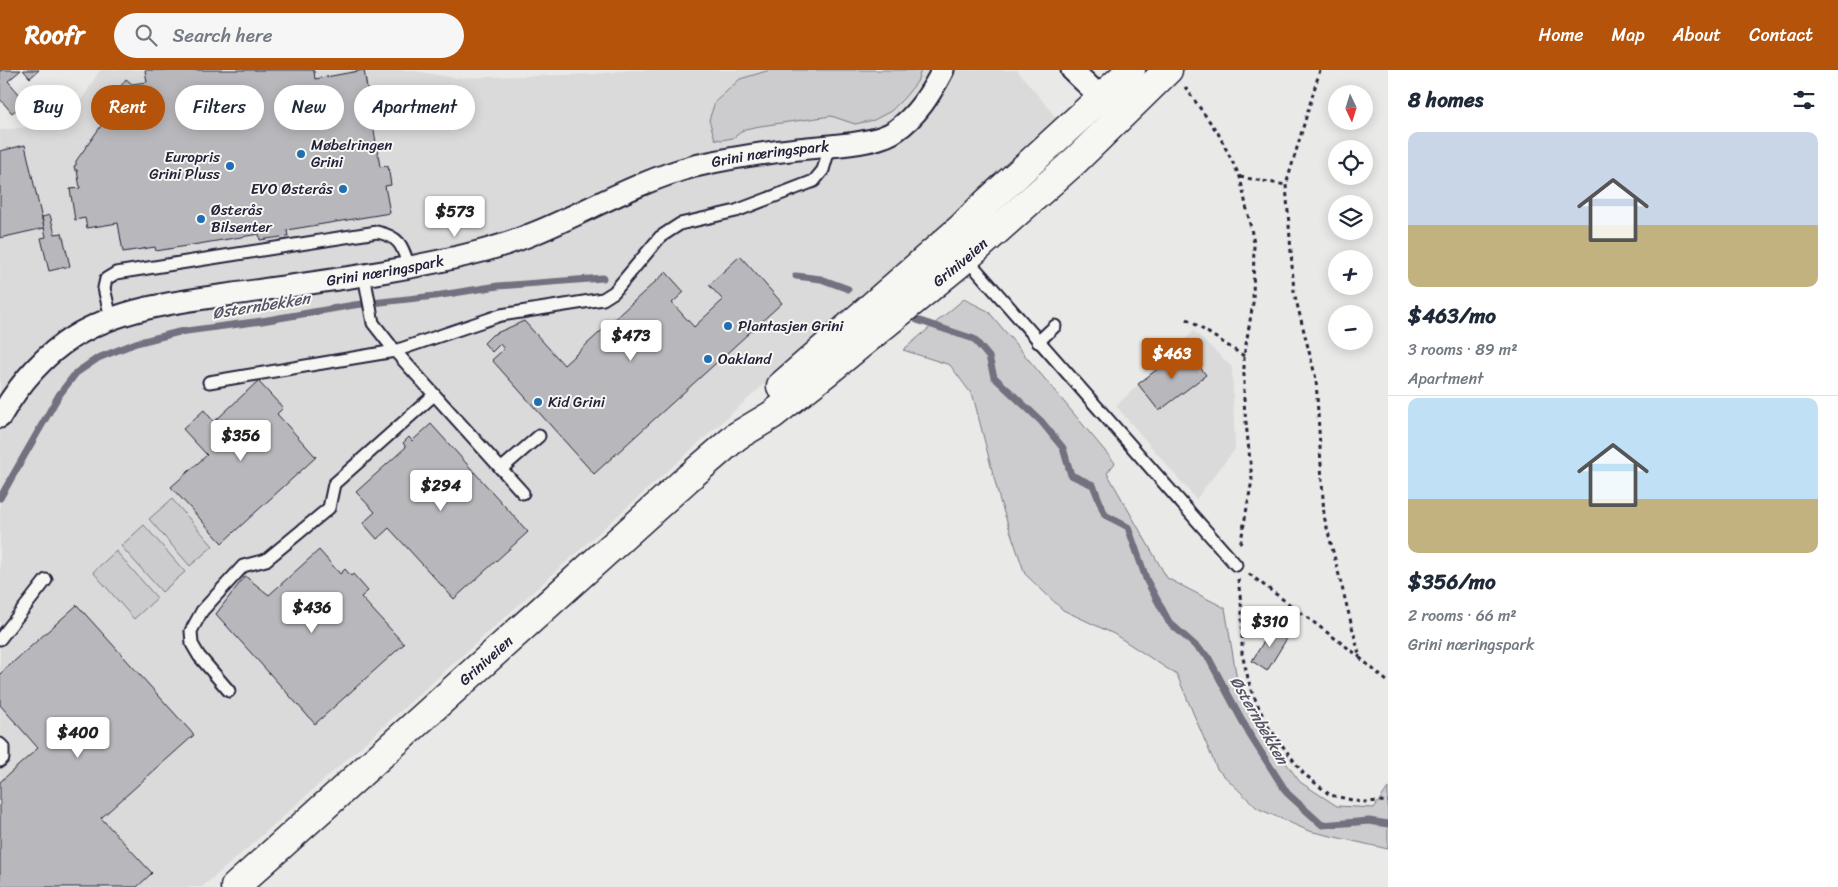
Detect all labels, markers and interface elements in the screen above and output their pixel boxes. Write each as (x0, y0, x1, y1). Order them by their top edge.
search box (114, 13, 464, 58)
text: Roofr (25, 14, 84, 56)
text: Search here (172, 19, 273, 52)
text: Home (1539, 19, 1584, 51)
text: Map (1612, 19, 1645, 51)
text: About (1673, 19, 1721, 51)
text: Contact (1749, 19, 1813, 51)
icon: search (132, 21, 160, 49)
text: 8 homes (1408, 81, 1483, 119)
chip: Buy (15, 85, 81, 130)
chip: Rent (91, 85, 165, 130)
chip: Filters (175, 85, 264, 130)
chip: New (274, 85, 344, 130)
chip: Apartment (354, 85, 475, 130)
north arrow (1328, 85, 1372, 130)
map controls (1328, 85, 1373, 350)
icon: filters (1790, 86, 1818, 114)
place label: Møbelringen Grini (311, 132, 392, 175)
street label: Grini næringspark (709, 133, 831, 175)
button: locate (1328, 140, 1373, 185)
place label: Europris Grini Pluss (149, 144, 220, 187)
marker: Møbelringen Grini (295, 148, 307, 160)
marker: Europris Grini Pluss (224, 160, 236, 172)
icon: home (1568, 165, 1658, 255)
place label: EVO Østerås (251, 176, 333, 202)
marker: EVO Østerås (337, 183, 349, 195)
button: layers (1328, 195, 1373, 240)
pin: $573 (425, 196, 485, 238)
place label: Østerås Bilsenter (211, 197, 272, 240)
text: $573 (436, 197, 474, 226)
marker: Østerås Bilsenter (195, 213, 207, 225)
street label: Griniveien (927, 231, 994, 294)
street label: Grini næringspark (325, 247, 447, 294)
button: + (1328, 250, 1373, 295)
water label: Østernbekken (210, 283, 314, 327)
text: $463/mo (1408, 297, 1496, 335)
button: − (1328, 305, 1373, 350)
place label: Plantasjen Grini (738, 313, 844, 339)
pin: $473 (601, 320, 661, 362)
marker: Plantasjen Grini (722, 320, 734, 332)
text: $473 (612, 321, 650, 350)
text: 3 rooms · 89 m² (1408, 335, 1517, 364)
pin: $463 (1142, 338, 1202, 380)
text: $463 (1153, 339, 1191, 368)
place label: Oakland (718, 346, 772, 372)
marker: Oakland (702, 353, 714, 365)
text: Apartment (1408, 364, 1484, 393)
place label: Kid Grini (548, 389, 606, 415)
marker: Kid Grini (532, 396, 544, 408)
pin: $356 (211, 420, 271, 462)
text: $356 (222, 421, 260, 450)
icon: home (1568, 430, 1658, 520)
pin: $294 (411, 470, 471, 512)
text: $294 (421, 471, 461, 500)
text: $356/mo (1408, 563, 1496, 601)
pin: $436 (282, 592, 342, 634)
text: $436 (293, 593, 331, 622)
text: 2 rooms · 66 m² (1408, 601, 1517, 630)
pin: $310 (1240, 606, 1300, 648)
text: $310 (1252, 607, 1288, 636)
street label: Griniveien (453, 629, 519, 692)
text: Grini næringspark (1408, 630, 1535, 659)
water label: Østernbekken (1222, 670, 1298, 772)
pin: $400 (48, 716, 108, 759)
text: $400 (58, 718, 99, 747)

